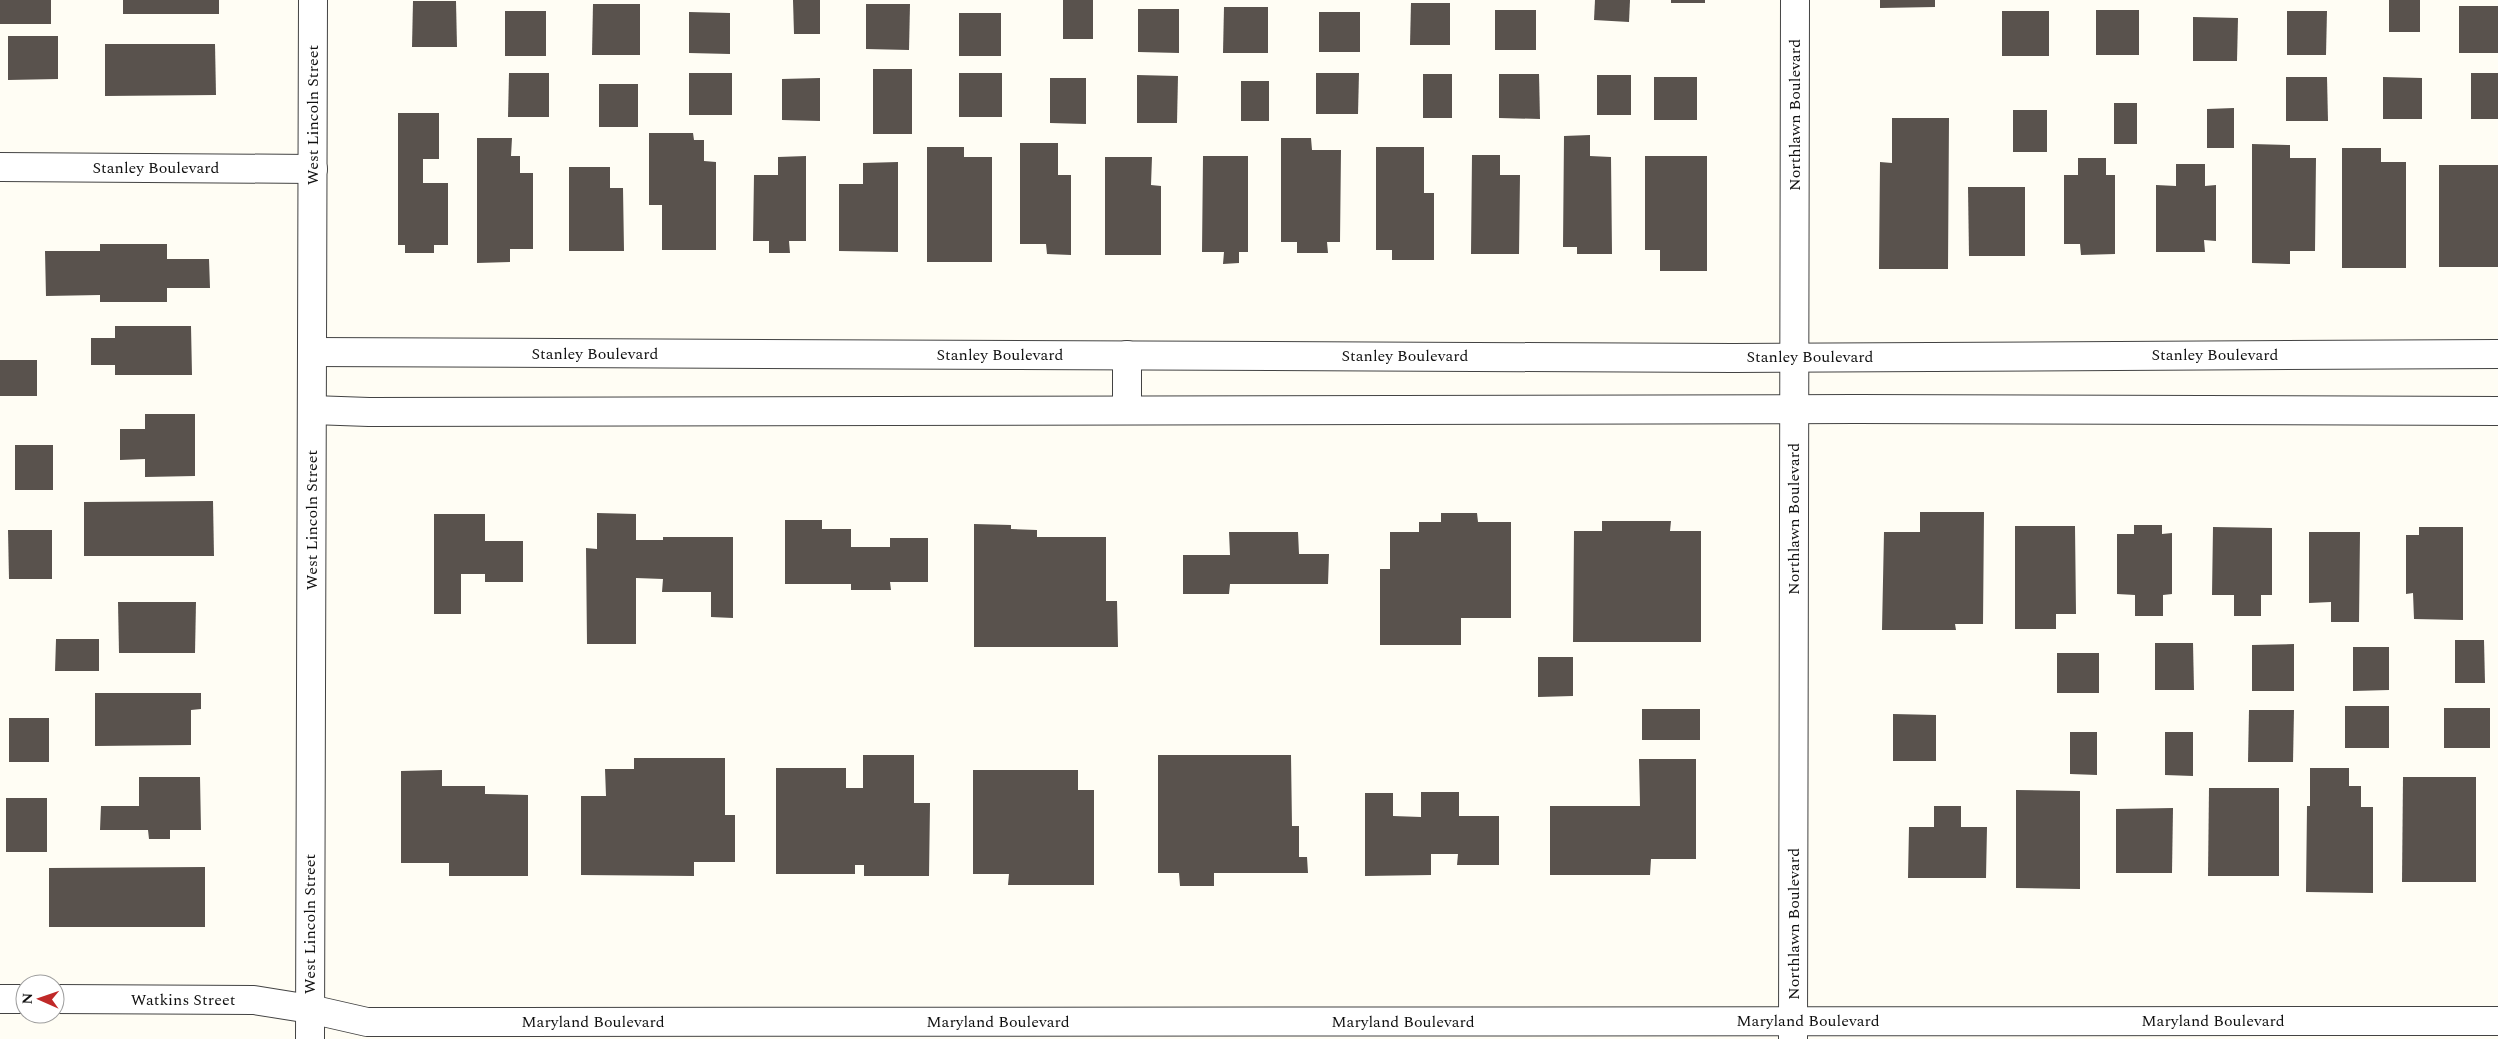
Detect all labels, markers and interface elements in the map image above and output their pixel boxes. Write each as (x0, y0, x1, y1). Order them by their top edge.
street label: Northlawn Boulevard (1783, 39, 1807, 191)
street label: West Lincoln Street (301, 45, 325, 185)
street label: Stanley Boulevard (92, 156, 220, 180)
street label: Stanley Boulevard (531, 342, 659, 366)
street label: Stanley Boulevard (936, 343, 1064, 367)
street label: Stanley Boulevard (2151, 343, 2279, 367)
street label: Stanley Boulevard (1341, 344, 1469, 368)
street label: Stanley Boulevard (1746, 345, 1874, 369)
street label: Northlawn Boulevard (1782, 443, 1806, 595)
street label: West Lincoln Street (300, 450, 324, 590)
street label: Northlawn Boulevard (1782, 848, 1806, 1000)
street label: West Lincoln Street (298, 854, 322, 994)
north arrow (15, 974, 65, 1024)
street label: Watkins Street (131, 988, 236, 1012)
text: N (17, 992, 38, 1005)
street label: Maryland Boulevard (1736, 1009, 1880, 1033)
street label: Maryland Boulevard (2141, 1009, 2285, 1033)
street label: Maryland Boulevard (521, 1010, 665, 1034)
street label: Maryland Boulevard (926, 1010, 1070, 1034)
street label: Maryland Boulevard (1331, 1010, 1475, 1034)

